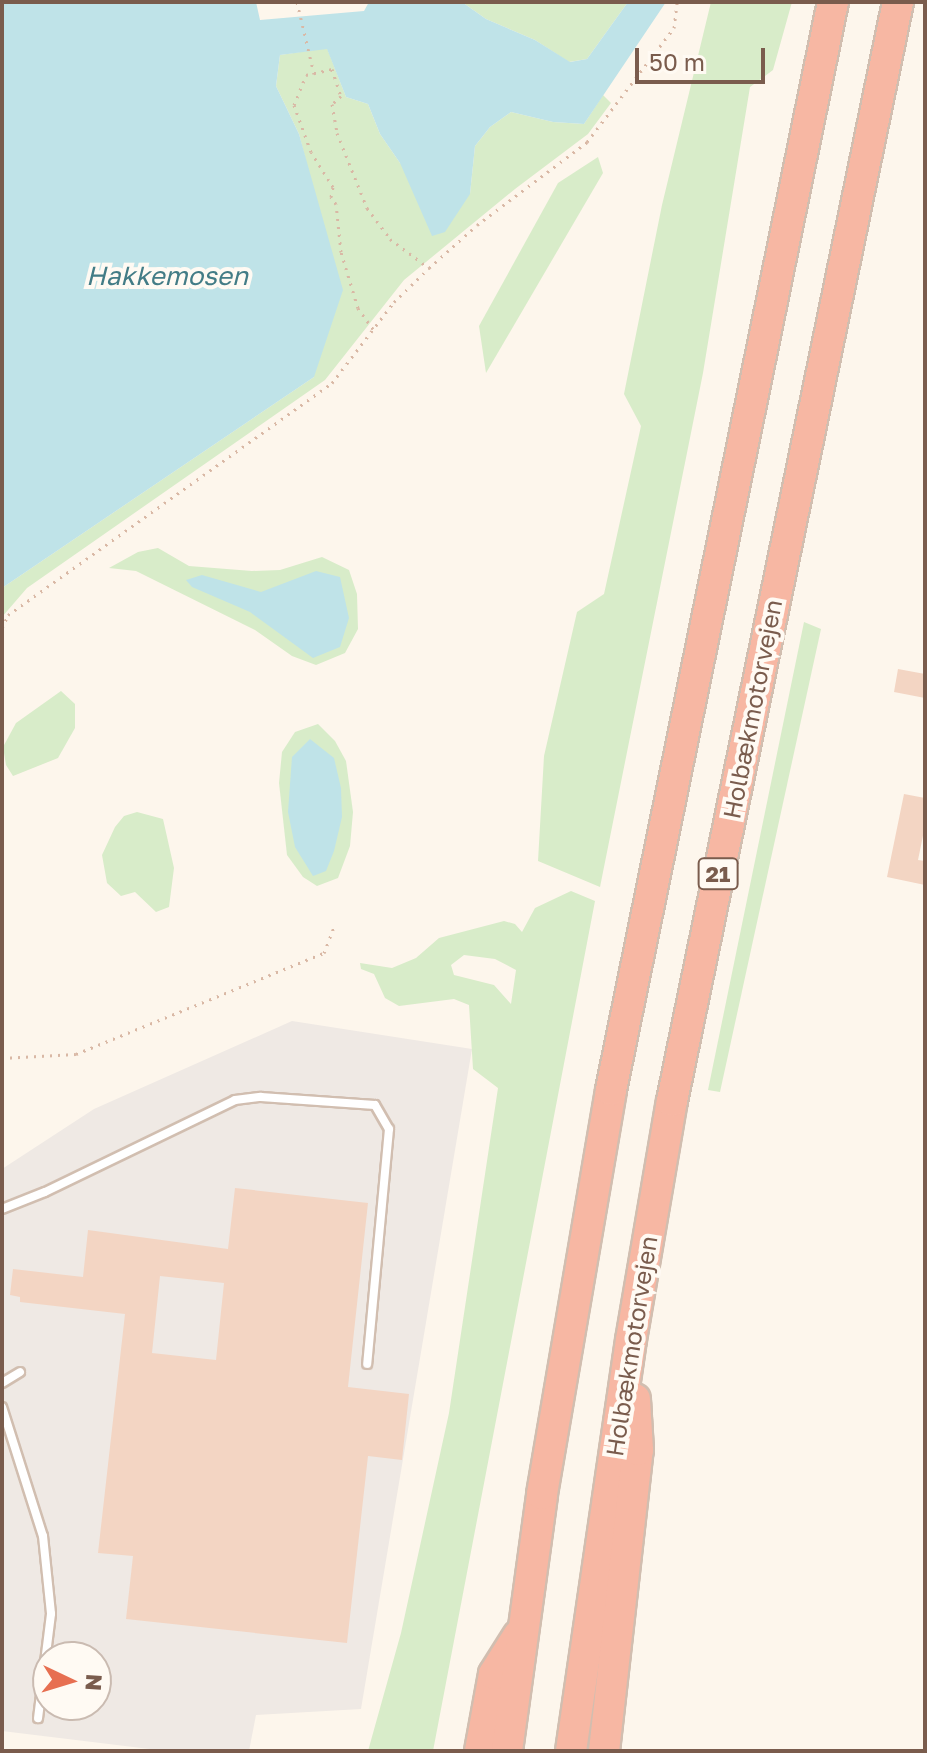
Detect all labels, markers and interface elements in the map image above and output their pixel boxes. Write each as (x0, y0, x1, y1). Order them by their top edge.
scale bar (639, 32, 769, 82)
text: 50 m (649, 47, 705, 76)
water label: Hakkemosen (86, 260, 248, 292)
street label: Holbækmotorvejen (717, 597, 787, 821)
road number: 21 (696, 856, 740, 892)
street label: Holbækmotorvejen (599, 1234, 663, 1458)
north arrow (32, 1641, 112, 1721)
text: N (80, 1673, 108, 1692)

